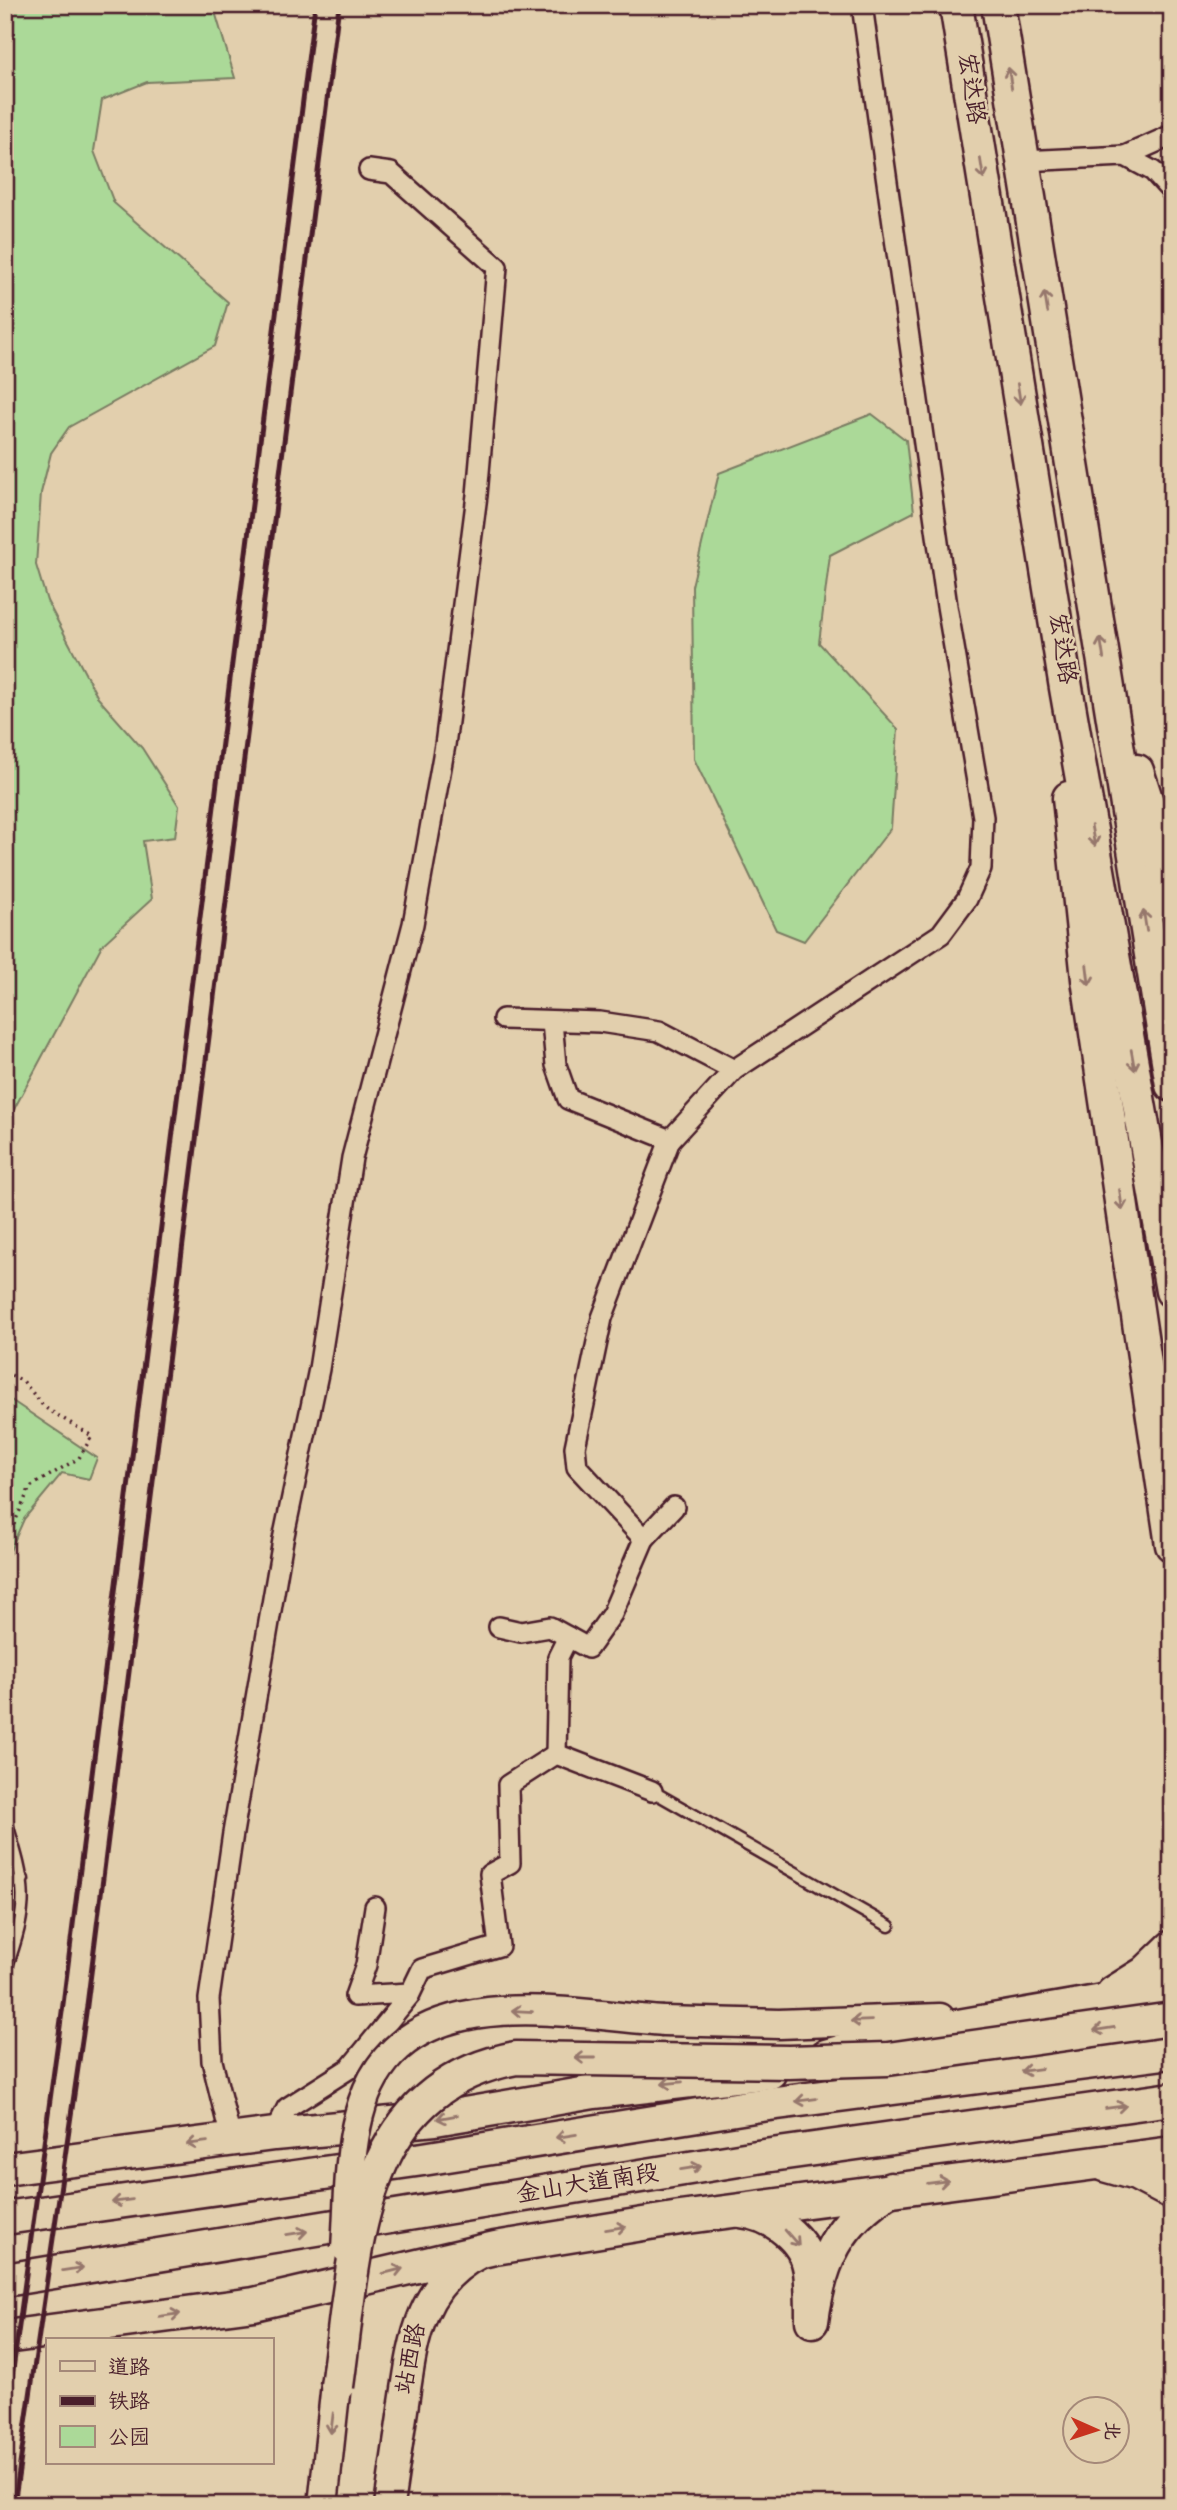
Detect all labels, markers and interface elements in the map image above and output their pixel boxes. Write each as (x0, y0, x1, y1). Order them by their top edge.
street label: 宏达路 (949, 51, 991, 127)
one-way arrow (1003, 67, 1016, 90)
one-way arrow (976, 157, 989, 180)
one-way arrow (1039, 292, 1052, 314)
one-way arrow (1013, 382, 1026, 405)
street label: 宏达路 (1040, 611, 1082, 687)
one-way arrow (1095, 637, 1108, 660)
one-way arrow (1087, 824, 1100, 847)
one-way arrow (1138, 910, 1151, 933)
one-way arrow (1081, 963, 1094, 986)
one-way arrow (1127, 1048, 1140, 1071)
one-way arrow (1115, 1188, 1128, 1211)
one-way arrow (511, 2004, 533, 2017)
one-way arrow (849, 2014, 872, 2028)
one-way arrow (1093, 2023, 1116, 2036)
one-way arrow (574, 2051, 597, 2065)
one-way arrow (1020, 2064, 1043, 2077)
one-way arrow (661, 2077, 684, 2090)
one-way arrow (795, 2093, 817, 2106)
one-way arrow (1104, 2100, 1127, 2113)
one-way arrow (436, 2111, 459, 2124)
one-way arrow (555, 2130, 578, 2143)
one-way arrow (186, 2137, 209, 2150)
street label: 金山大道南段 (514, 2159, 661, 2212)
one-way arrow (679, 2161, 702, 2174)
one-way arrow (927, 2175, 949, 2188)
one-way arrow (112, 2195, 134, 2208)
one-way arrow (604, 2221, 627, 2234)
one-way arrow (285, 2226, 308, 2239)
one-way arrow (784, 2229, 800, 2247)
one-way arrow (61, 2262, 84, 2275)
one-way arrow (381, 2264, 404, 2277)
one-way arrow (158, 2309, 181, 2322)
street label: 站西路 (390, 2321, 434, 2397)
legend (46, 2338, 273, 2464)
text: 道路 (108, 2356, 150, 2383)
text: 铁路 (108, 2390, 150, 2417)
north arrow (1062, 2394, 1132, 2464)
one-way arrow (326, 2412, 339, 2434)
text: 北 (1097, 2421, 1121, 2441)
text: 公园 (108, 2427, 150, 2453)

